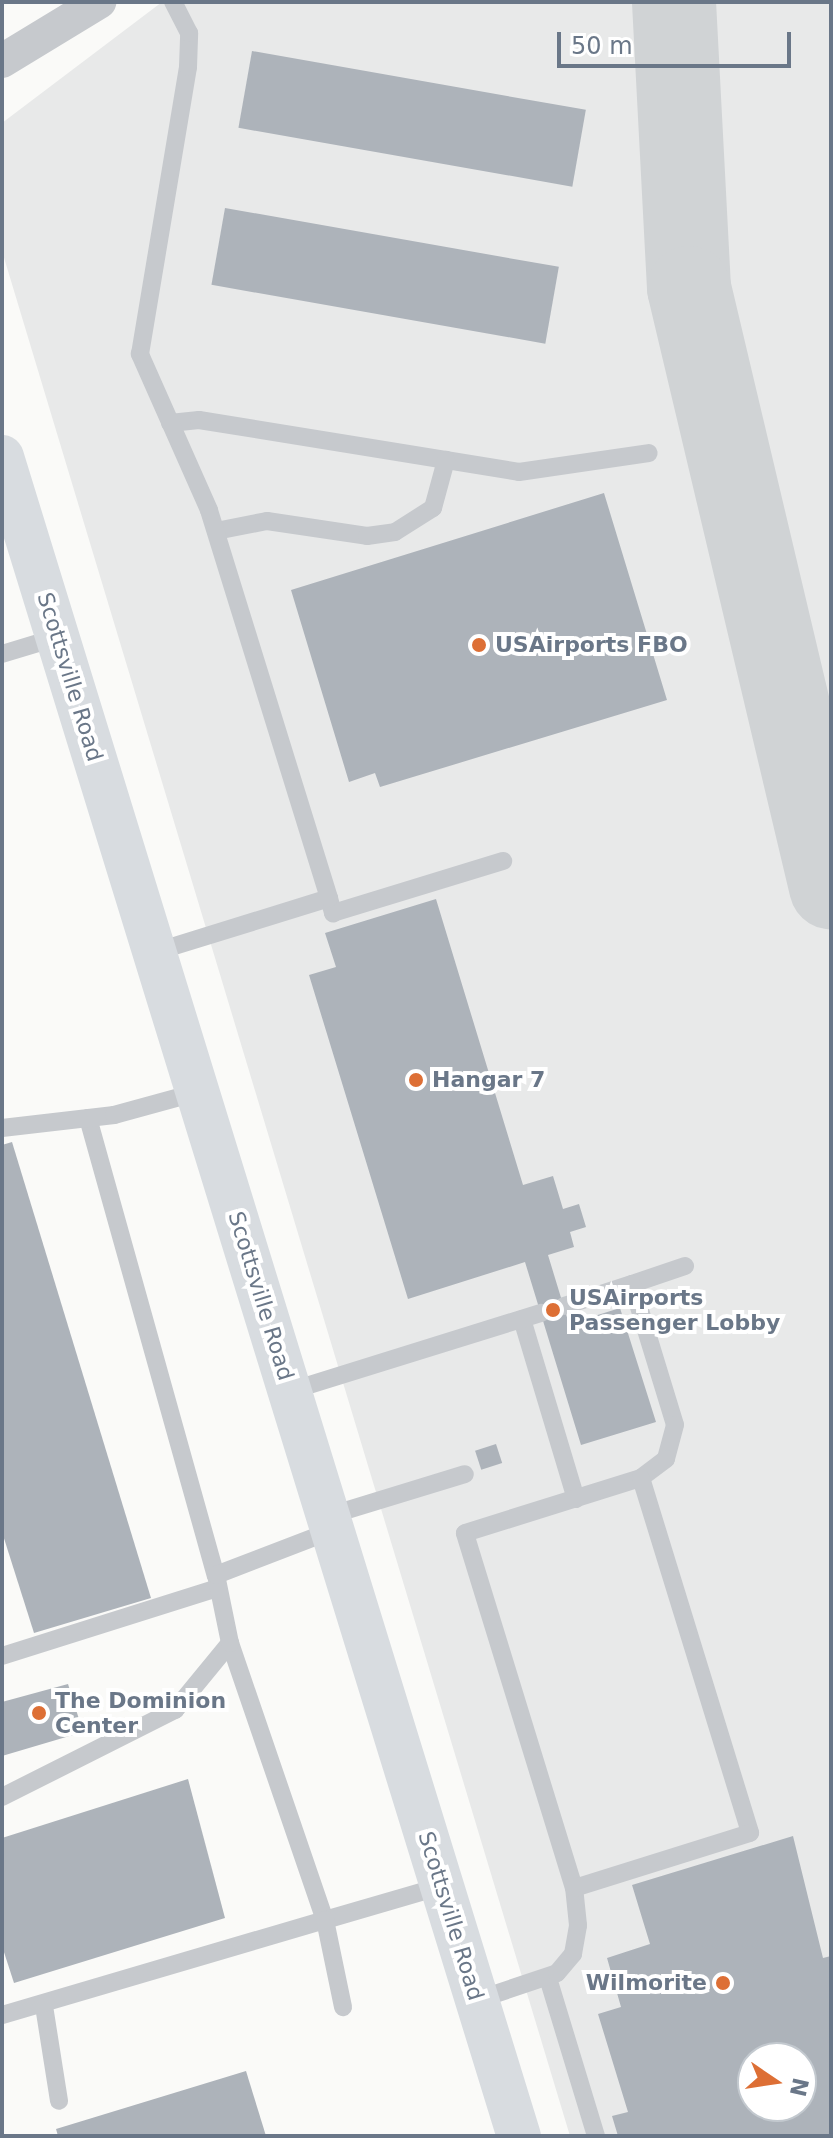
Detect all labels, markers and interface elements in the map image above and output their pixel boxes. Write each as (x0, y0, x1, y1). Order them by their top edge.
scale bar (561, 16, 795, 66)
text: 50 m (571, 32, 633, 60)
street label: Scottsville Road (32, 589, 108, 765)
place label: USAirports FBO (495, 632, 688, 658)
marker: USAirports FBO (470, 636, 488, 654)
place label: Hangar 7 (432, 1067, 545, 1093)
marker: Hangar 7 (407, 1071, 425, 1089)
street label: Scottsville Road (223, 1208, 299, 1384)
place label: USAirports Passenger Lobby (569, 1284, 780, 1336)
marker: USAirports Passenger Lobby (544, 1301, 562, 1319)
place label: The Dominion Center (55, 1687, 226, 1738)
marker: The Dominion Center (30, 1704, 48, 1722)
street label: Scottsville Road (413, 1828, 489, 2004)
place label: Wilmorite (586, 1970, 707, 1996)
marker: Wilmorite (714, 1974, 732, 1992)
north arrow (737, 2042, 817, 2122)
text: N (785, 2075, 813, 2099)

